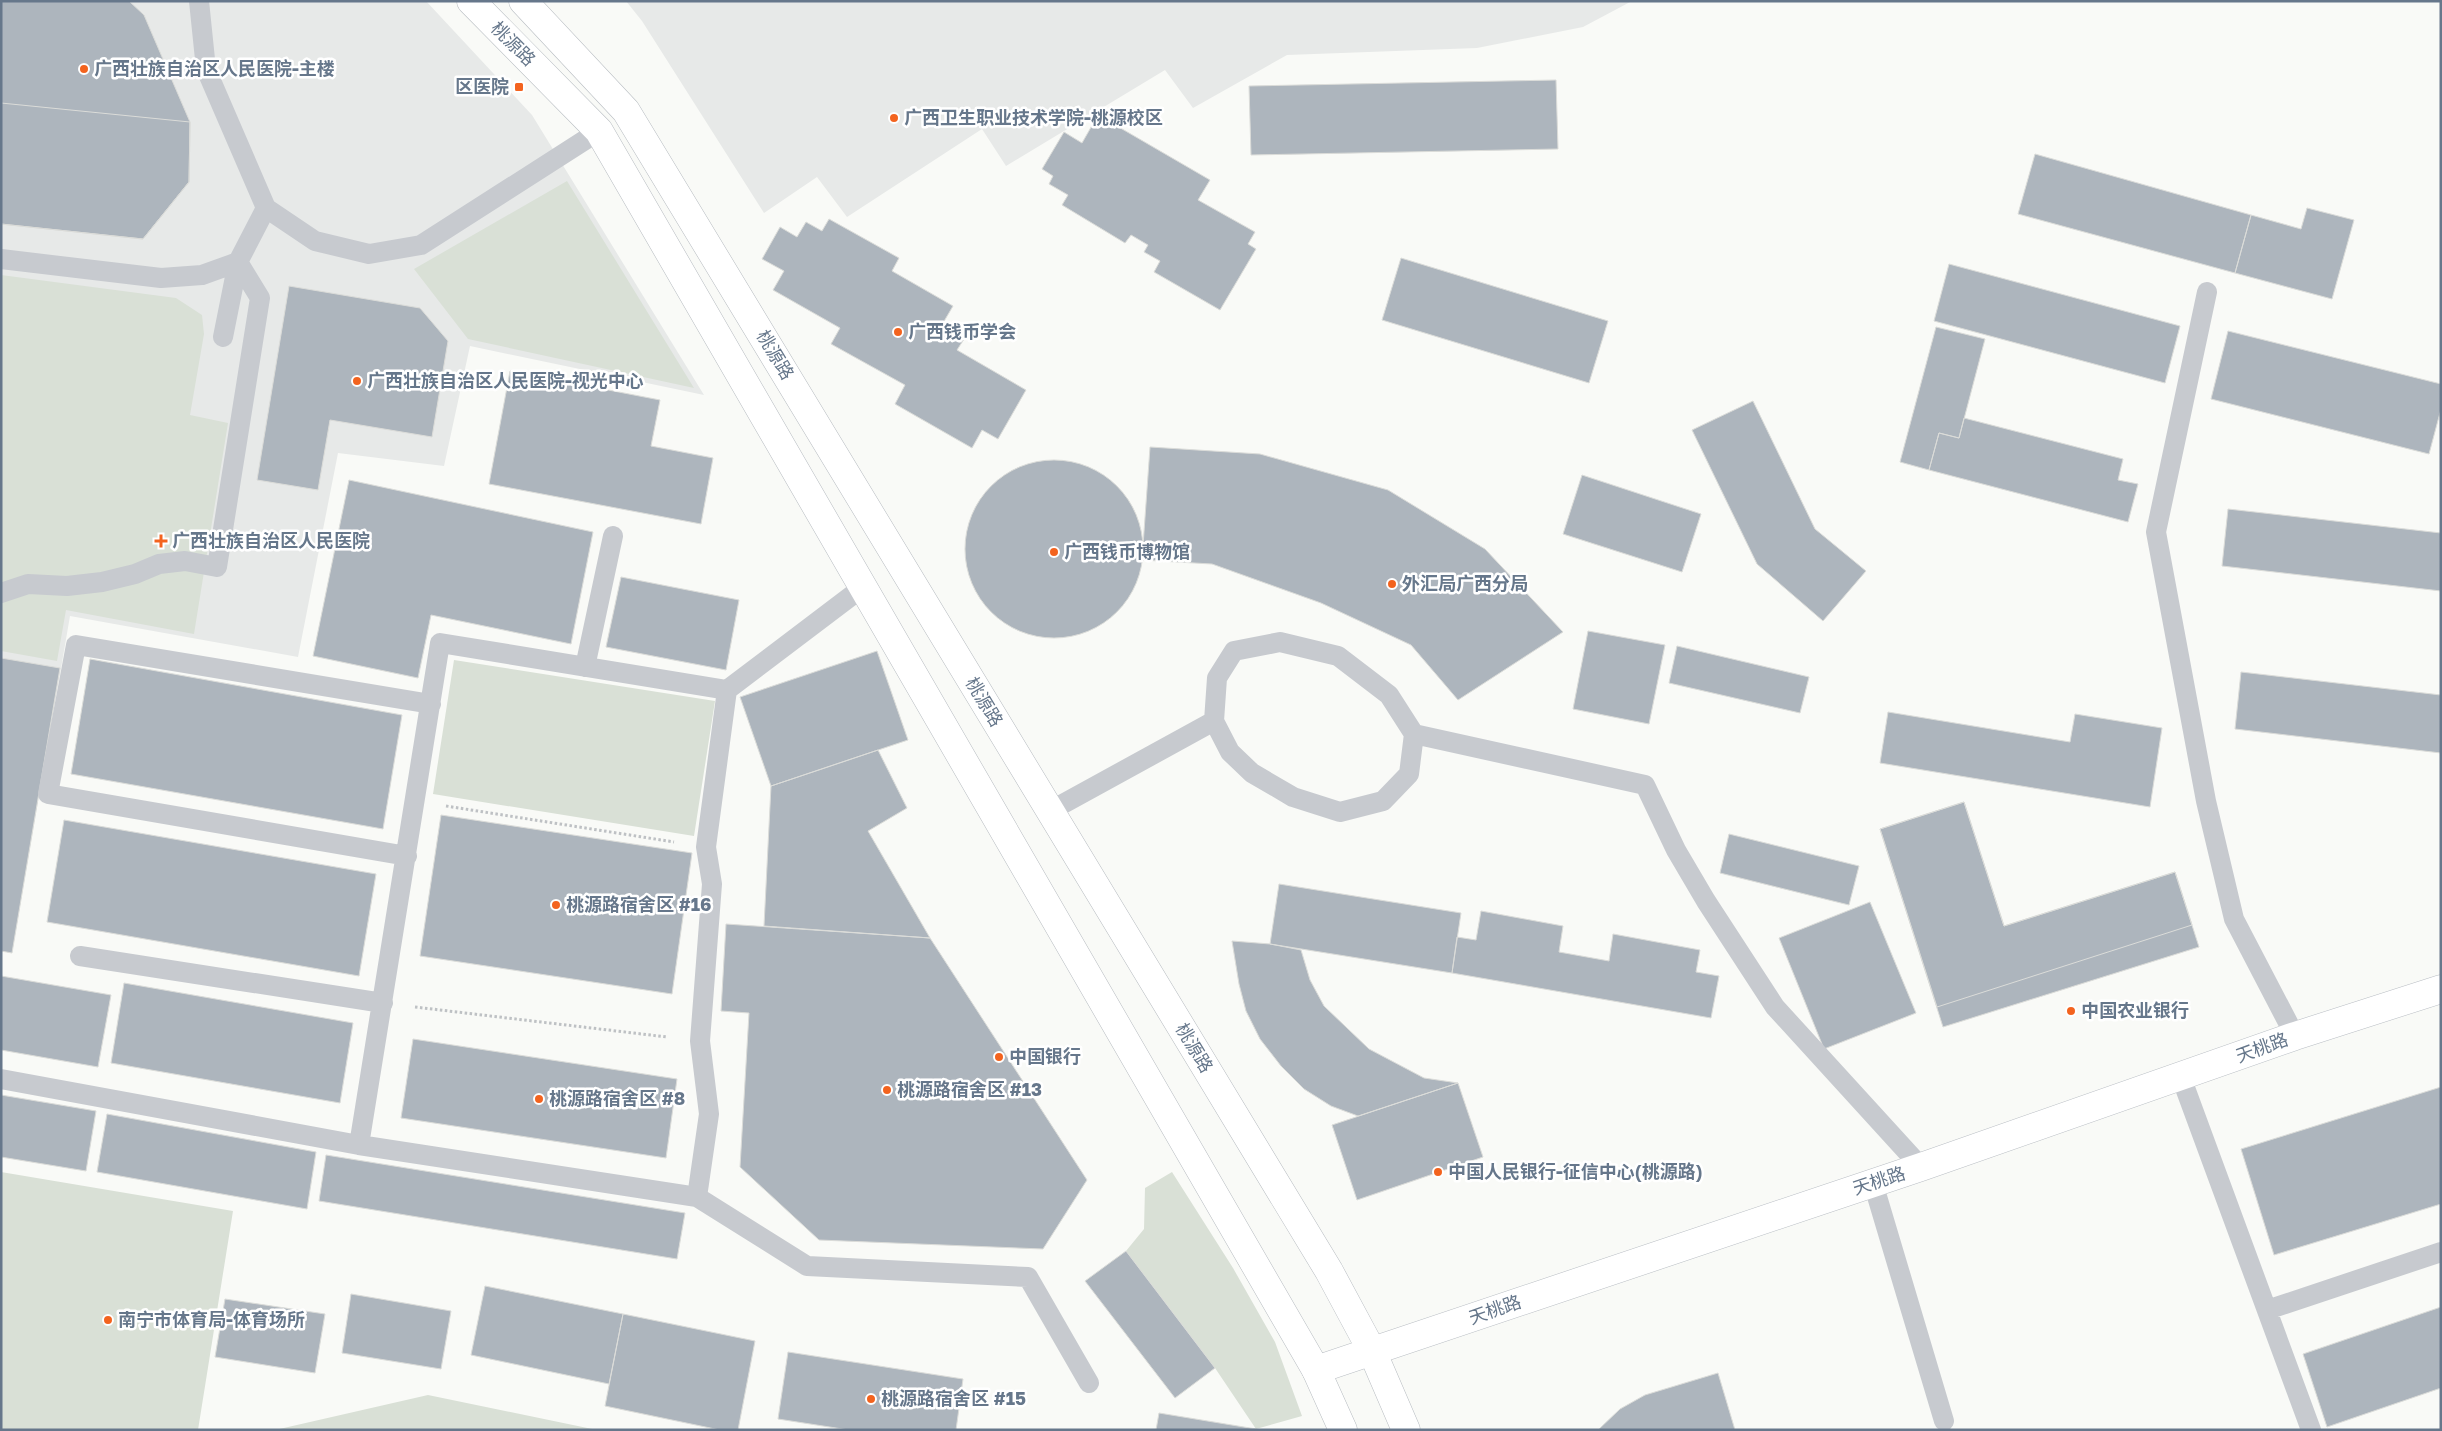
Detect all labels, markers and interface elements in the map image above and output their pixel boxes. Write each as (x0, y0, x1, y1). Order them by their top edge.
street label: 桃源路 (487, 16, 541, 70)
place label: 广西壮族自治区人民医院-主楼 (94, 57, 335, 79)
marker: 广西壮族自治区人民医院-主楼 (78, 63, 90, 75)
place label: 区医院 (455, 75, 509, 97)
marker: 区医院 (513, 81, 525, 93)
place label: 广西卫生职业技术学院-桃源校区 (904, 106, 1163, 128)
marker: 广西卫生职业技术学院-桃源校区 (888, 112, 900, 124)
place label: 广西钱币学会 (908, 320, 1016, 342)
street label: 桃源路 (753, 326, 799, 383)
marker: 广西钱币学会 (892, 326, 904, 338)
place label: 广西壮族自治区人民医院-视光中心 (367, 369, 644, 391)
marker: 广西壮族自治区人民医院-视光中心 (351, 375, 363, 387)
place label: 广西壮族自治区人民医院 (172, 529, 370, 551)
marker: 广西壮族自治区人民医院 (154, 534, 168, 548)
place label: 广西钱币博物馆 (1064, 540, 1190, 562)
marker: 广西钱币博物馆 (1048, 546, 1060, 558)
place label: 外汇局广西分局 (1402, 572, 1528, 594)
marker: 外汇局广西分局 (1386, 578, 1398, 590)
street label: 桃源路 (962, 673, 1008, 730)
place label: 桃源路宿舍区 #16 (566, 893, 711, 915)
marker: 桃源路宿舍区 #16 (550, 899, 562, 911)
place label: 中国农业银行 (2081, 999, 2189, 1021)
marker: 中国农业银行 (2065, 1005, 2077, 1017)
street label: 桃源路 (1172, 1019, 1218, 1076)
street label: 天桃路 (2233, 1027, 2291, 1067)
place label: 中国银行 (1009, 1045, 1081, 1067)
marker: 中国银行 (993, 1051, 1005, 1063)
place label: 桃源路宿舍区 #13 (897, 1078, 1042, 1100)
marker: 桃源路宿舍区 #13 (881, 1084, 893, 1096)
place label: 桃源路宿舍区 #8 (549, 1087, 685, 1109)
marker: 桃源路宿舍区 #8 (533, 1093, 545, 1105)
place label: 中国人民银行-征信中心(桃源路) (1448, 1160, 1703, 1182)
street label: 天桃路 (1850, 1161, 1908, 1199)
marker: 中国人民银行-征信中心(桃源路) (1432, 1166, 1444, 1178)
street label: 天桃路 (1466, 1290, 1524, 1328)
place label: 南宁市体育局-体育场所 (118, 1308, 305, 1330)
marker: 南宁市体育局-体育场所 (102, 1314, 114, 1326)
place label: 桃源路宿舍区 #15 (881, 1387, 1026, 1409)
marker: 桃源路宿舍区 #15 (865, 1393, 877, 1405)

